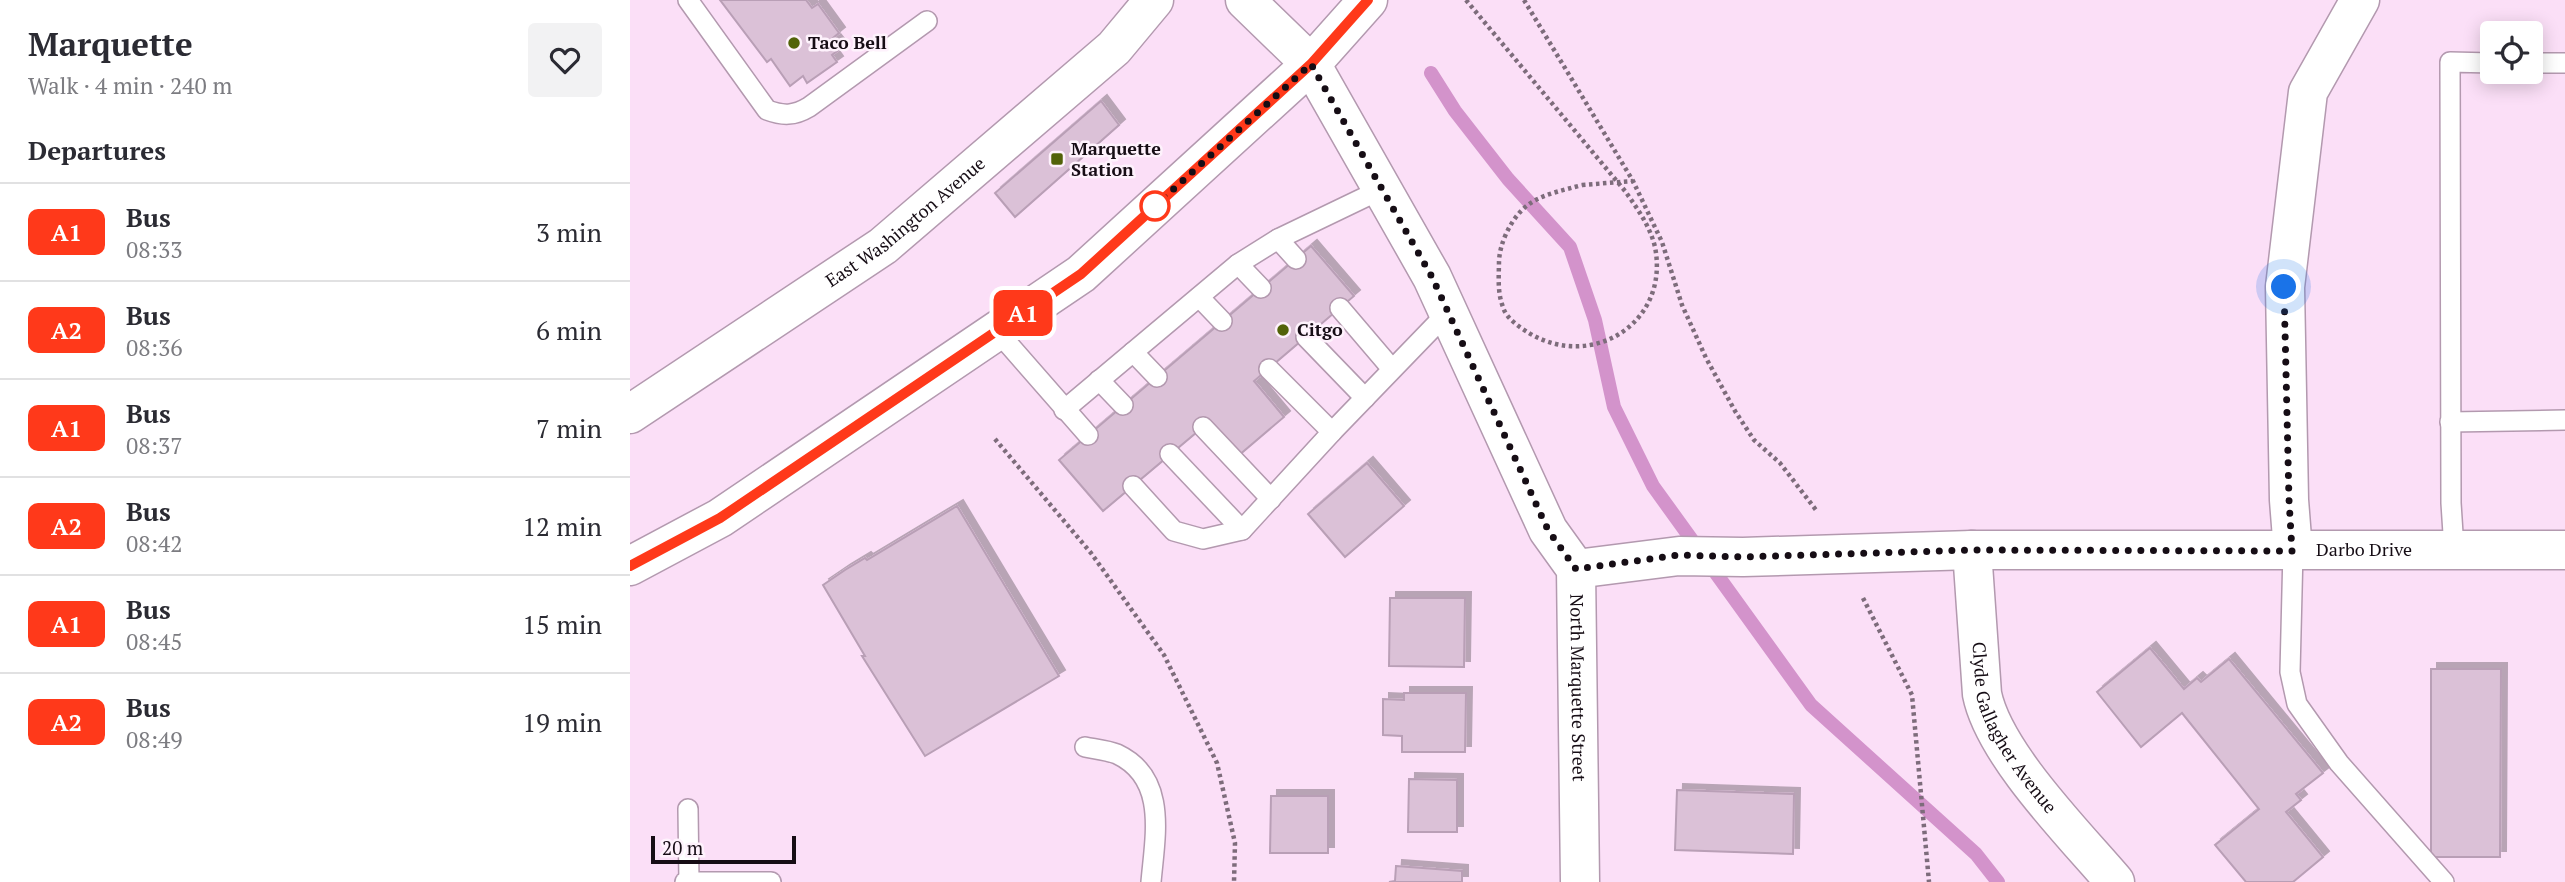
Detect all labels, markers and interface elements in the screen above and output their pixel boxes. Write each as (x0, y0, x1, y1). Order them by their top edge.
map controls (2480, 21, 2543, 84)
button: locate (2480, 21, 2543, 84)
text: Marquette (28, 22, 193, 65)
button: heart (528, 23, 602, 97)
place label: Taco Bell (808, 30, 887, 54)
marker: Taco Bell (786, 35, 802, 51)
text: Walk · 4 min · 240 m (28, 70, 232, 101)
text: Departures (28, 133, 166, 167)
place label: Marquette Station (1071, 136, 1161, 181)
street label: East Washington Avenue (820, 151, 990, 292)
marker: Marquette Station (1049, 151, 1065, 167)
unlabelled marker (1140, 191, 1170, 221)
text: Bus (126, 200, 171, 234)
text: 3 min (536, 215, 602, 249)
text: A1 (51, 216, 82, 248)
text: 08:33 (126, 234, 183, 265)
your location (2266, 269, 2301, 304)
line badge: A1 (992, 290, 1054, 336)
text: A1 (1007, 297, 1039, 329)
text: Bus (126, 298, 171, 332)
text: 6 min (536, 313, 602, 347)
text: A2 (51, 314, 82, 346)
place label: Citgo (1297, 317, 1343, 341)
marker: Citgo (1275, 322, 1291, 338)
text: 08:36 (126, 332, 183, 363)
text: Bus (126, 396, 171, 430)
text: 7 min (536, 411, 602, 445)
text: A1 (51, 412, 82, 444)
text: 08:37 (126, 430, 183, 461)
text: Bus (126, 494, 171, 528)
text: 12 min (522, 509, 602, 543)
text: A2 (51, 510, 82, 542)
text: 08:42 (126, 528, 183, 559)
street label: Darbo Drive (2316, 537, 2412, 561)
text: Bus (126, 592, 171, 626)
street label: North Marquette Street (1565, 594, 1592, 782)
text: 15 min (522, 607, 602, 641)
text: A1 (51, 608, 82, 640)
text: 08:45 (126, 626, 183, 657)
street label: Clyde Gallagher Avenue (1967, 641, 2063, 818)
text: Bus (126, 690, 171, 724)
text: 19 min (522, 705, 602, 739)
text: A2 (51, 706, 82, 738)
text: 08:49 (126, 724, 183, 755)
scale bar (651, 833, 796, 865)
text: 20 m (662, 835, 703, 860)

